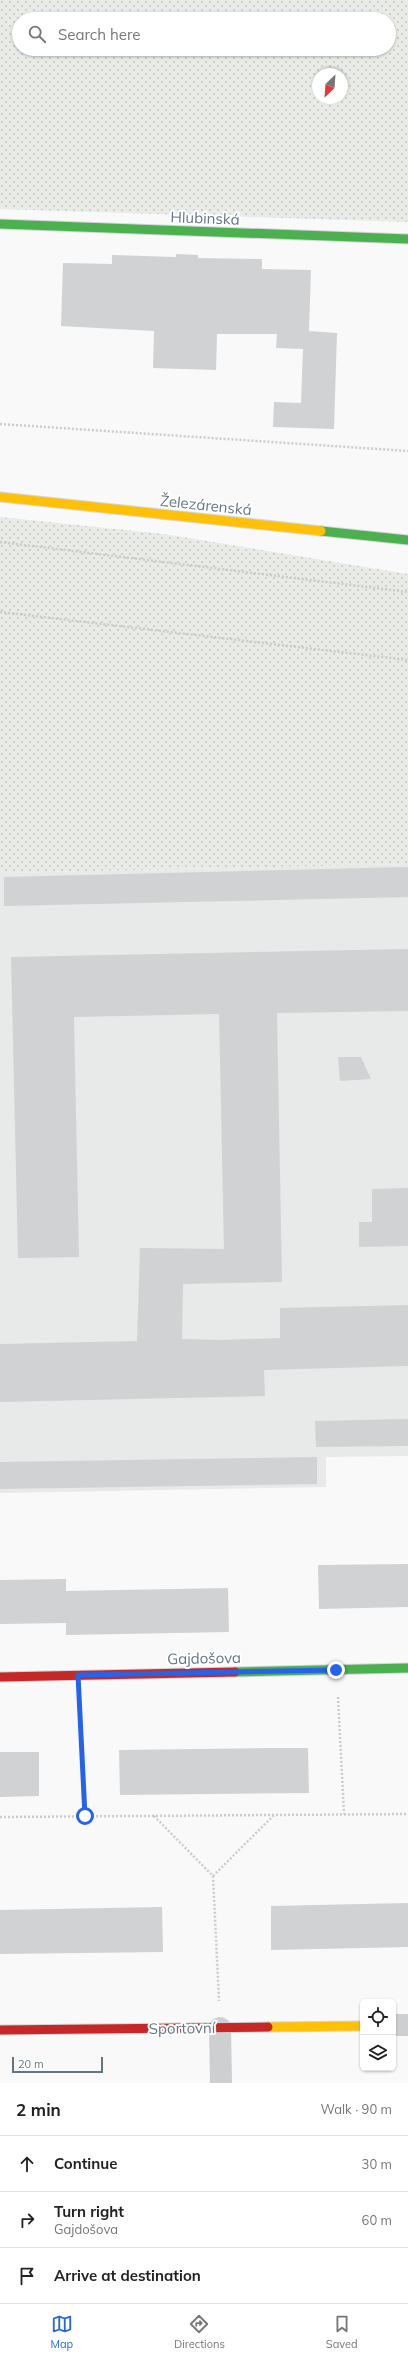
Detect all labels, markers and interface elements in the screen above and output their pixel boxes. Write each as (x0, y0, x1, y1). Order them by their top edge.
search box (12, 12, 396, 56)
icon: search (26, 23, 48, 45)
text: Search here (58, 25, 140, 44)
north arrow (312, 68, 348, 104)
street label: Hlubinská (170, 207, 240, 229)
street label: Železárenská (159, 491, 253, 519)
street label: Gajdošova (167, 1648, 241, 1668)
route end (327, 1661, 345, 1679)
route start (76, 1807, 94, 1825)
map controls (360, 1999, 396, 2071)
button: locate (360, 1999, 396, 2035)
street label: Sportovní (148, 2018, 217, 2038)
button: layers (360, 2035, 396, 2071)
scale bar (12, 2055, 103, 2074)
text: 20 m (18, 2057, 44, 2071)
text: 2 min (16, 2099, 61, 2120)
text: Walk · 90 m (321, 2101, 392, 2117)
icon: ahead (16, 2153, 38, 2175)
text: Continue (54, 2154, 117, 2173)
text: 30 m (362, 2156, 392, 2172)
text: Turn right (54, 2202, 124, 2221)
icon: right (16, 2209, 38, 2231)
text: 60 m (362, 2212, 392, 2228)
text: Gajdošova (54, 2221, 118, 2237)
icon: arrive (16, 2265, 38, 2287)
text: Arrive at destination (54, 2266, 201, 2285)
tab: Map (50, 2313, 73, 2351)
tab: Directions (174, 2313, 225, 2351)
tab: Saved (326, 2313, 358, 2351)

